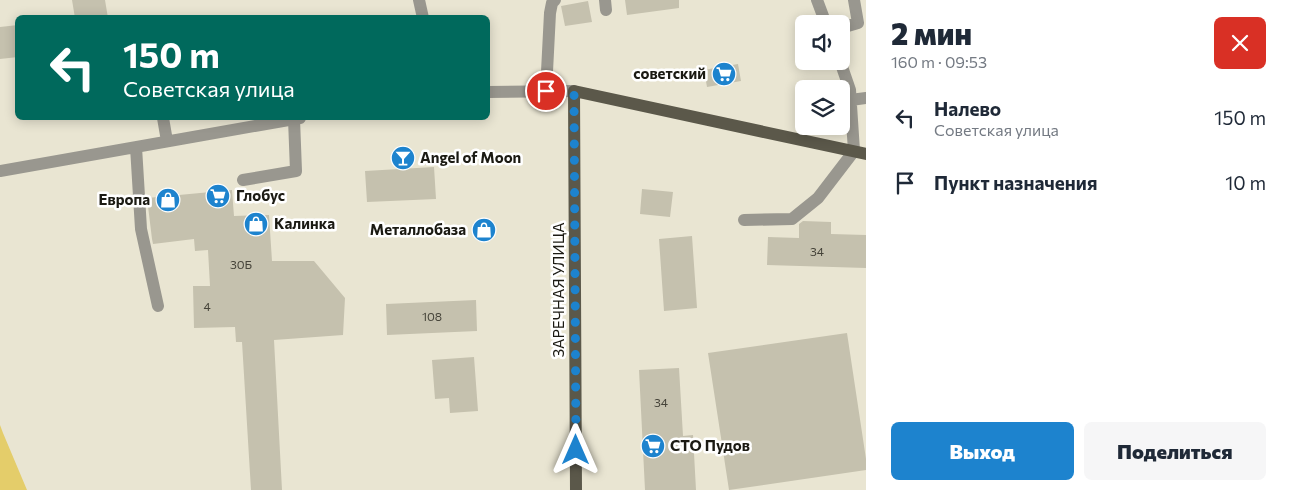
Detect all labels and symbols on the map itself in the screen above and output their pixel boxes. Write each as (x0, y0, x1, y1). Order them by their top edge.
supermarket icon: советский (711, 61, 737, 87)
place label: советский (633, 64, 706, 82)
pin (525, 70, 567, 112)
bar icon: Angel of Moon (390, 145, 416, 171)
place label: Angel of Moon (420, 148, 521, 166)
supermarket icon: Глобус (205, 183, 231, 209)
place label: Глобус (236, 186, 285, 204)
shop icon: Европа (155, 187, 181, 213)
place label: Европа (99, 190, 150, 208)
shop icon: Калинка (243, 211, 269, 237)
place label: Калинка (274, 214, 335, 232)
shop icon: Металлобаза (471, 217, 497, 243)
place label: Металлобаза (370, 220, 466, 238)
street label: ЗАРЕЧНАЯ УЛИЦА (549, 223, 567, 357)
house number: 34 (810, 244, 824, 258)
house number: 30Б (230, 257, 253, 271)
house number: 4 (203, 299, 211, 313)
house number: 108 (422, 309, 442, 323)
house number: 34 (654, 395, 668, 409)
position arrow (549, 423, 601, 475)
supermarket icon: СТО Пудов (640, 433, 666, 459)
place label: СТО Пудов (670, 436, 750, 454)

